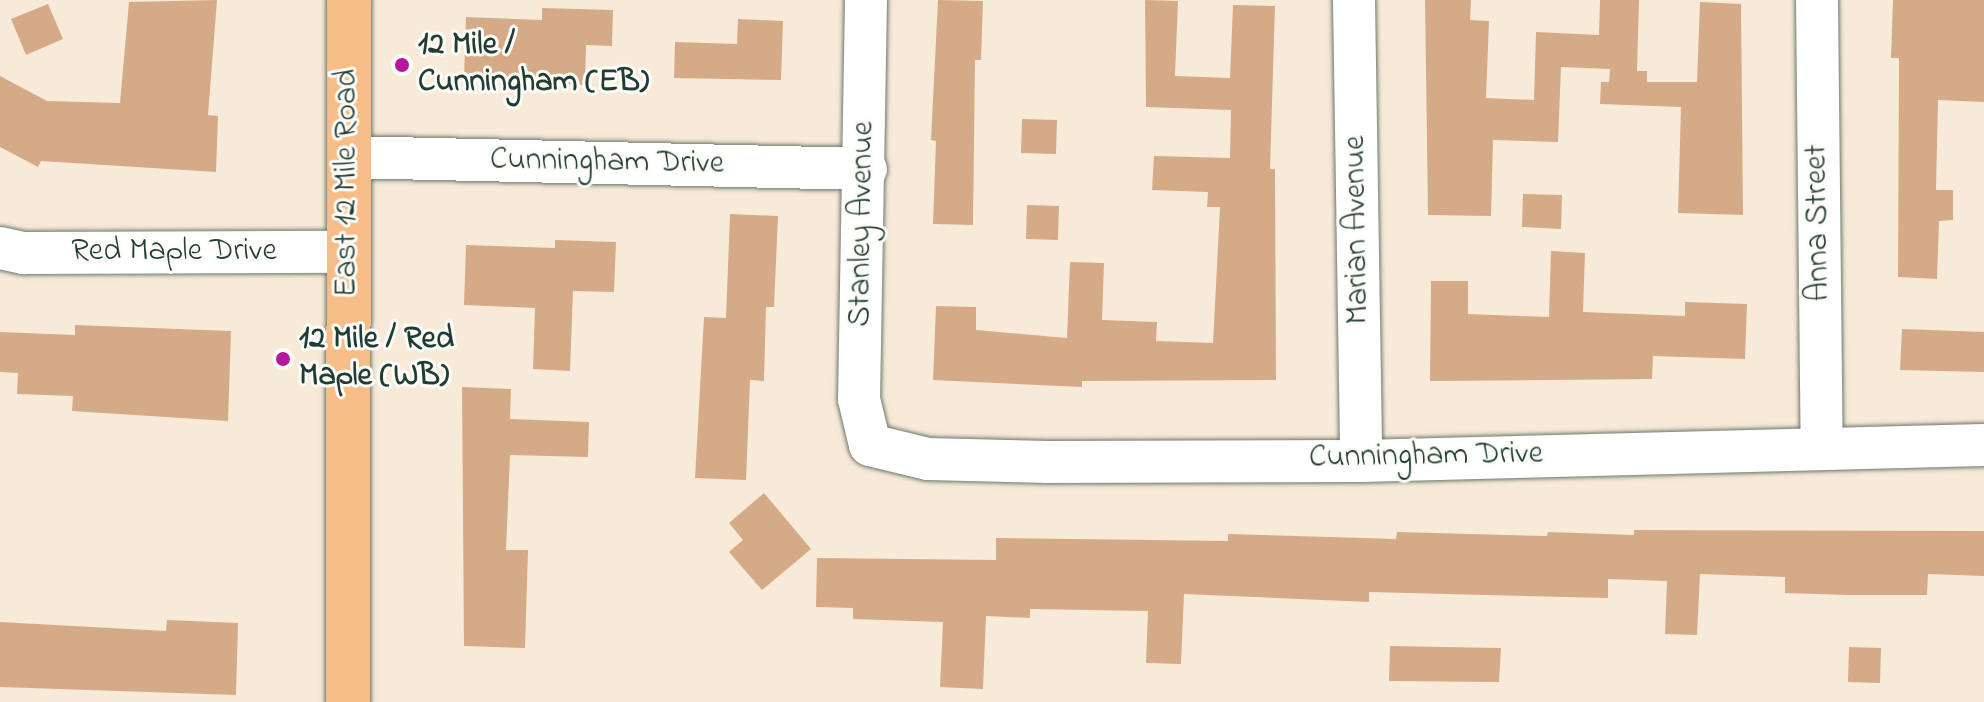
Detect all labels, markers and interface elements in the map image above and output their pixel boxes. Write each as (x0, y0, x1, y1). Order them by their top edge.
place label: 12 Mile / Cunningham (EB) (418, 28, 649, 103)
marker: 12 Mile / Cunningham (EB) (393, 56, 411, 74)
street label: East 12 Mile Road (329, 69, 367, 297)
street label: Stanley Avenue (842, 121, 884, 327)
street label: Marian Avenue (1337, 135, 1379, 325)
street label: Cunningham Drive (490, 142, 724, 184)
street label: Anna Street (1798, 144, 1840, 302)
street label: Red Maple Drive (71, 233, 277, 271)
place label: 12 Mile / Red Maple (WB) (299, 322, 454, 397)
marker: 12 Mile / Red Maple (WB) (274, 350, 292, 368)
street label: Cunningham Drive (1309, 436, 1543, 478)

